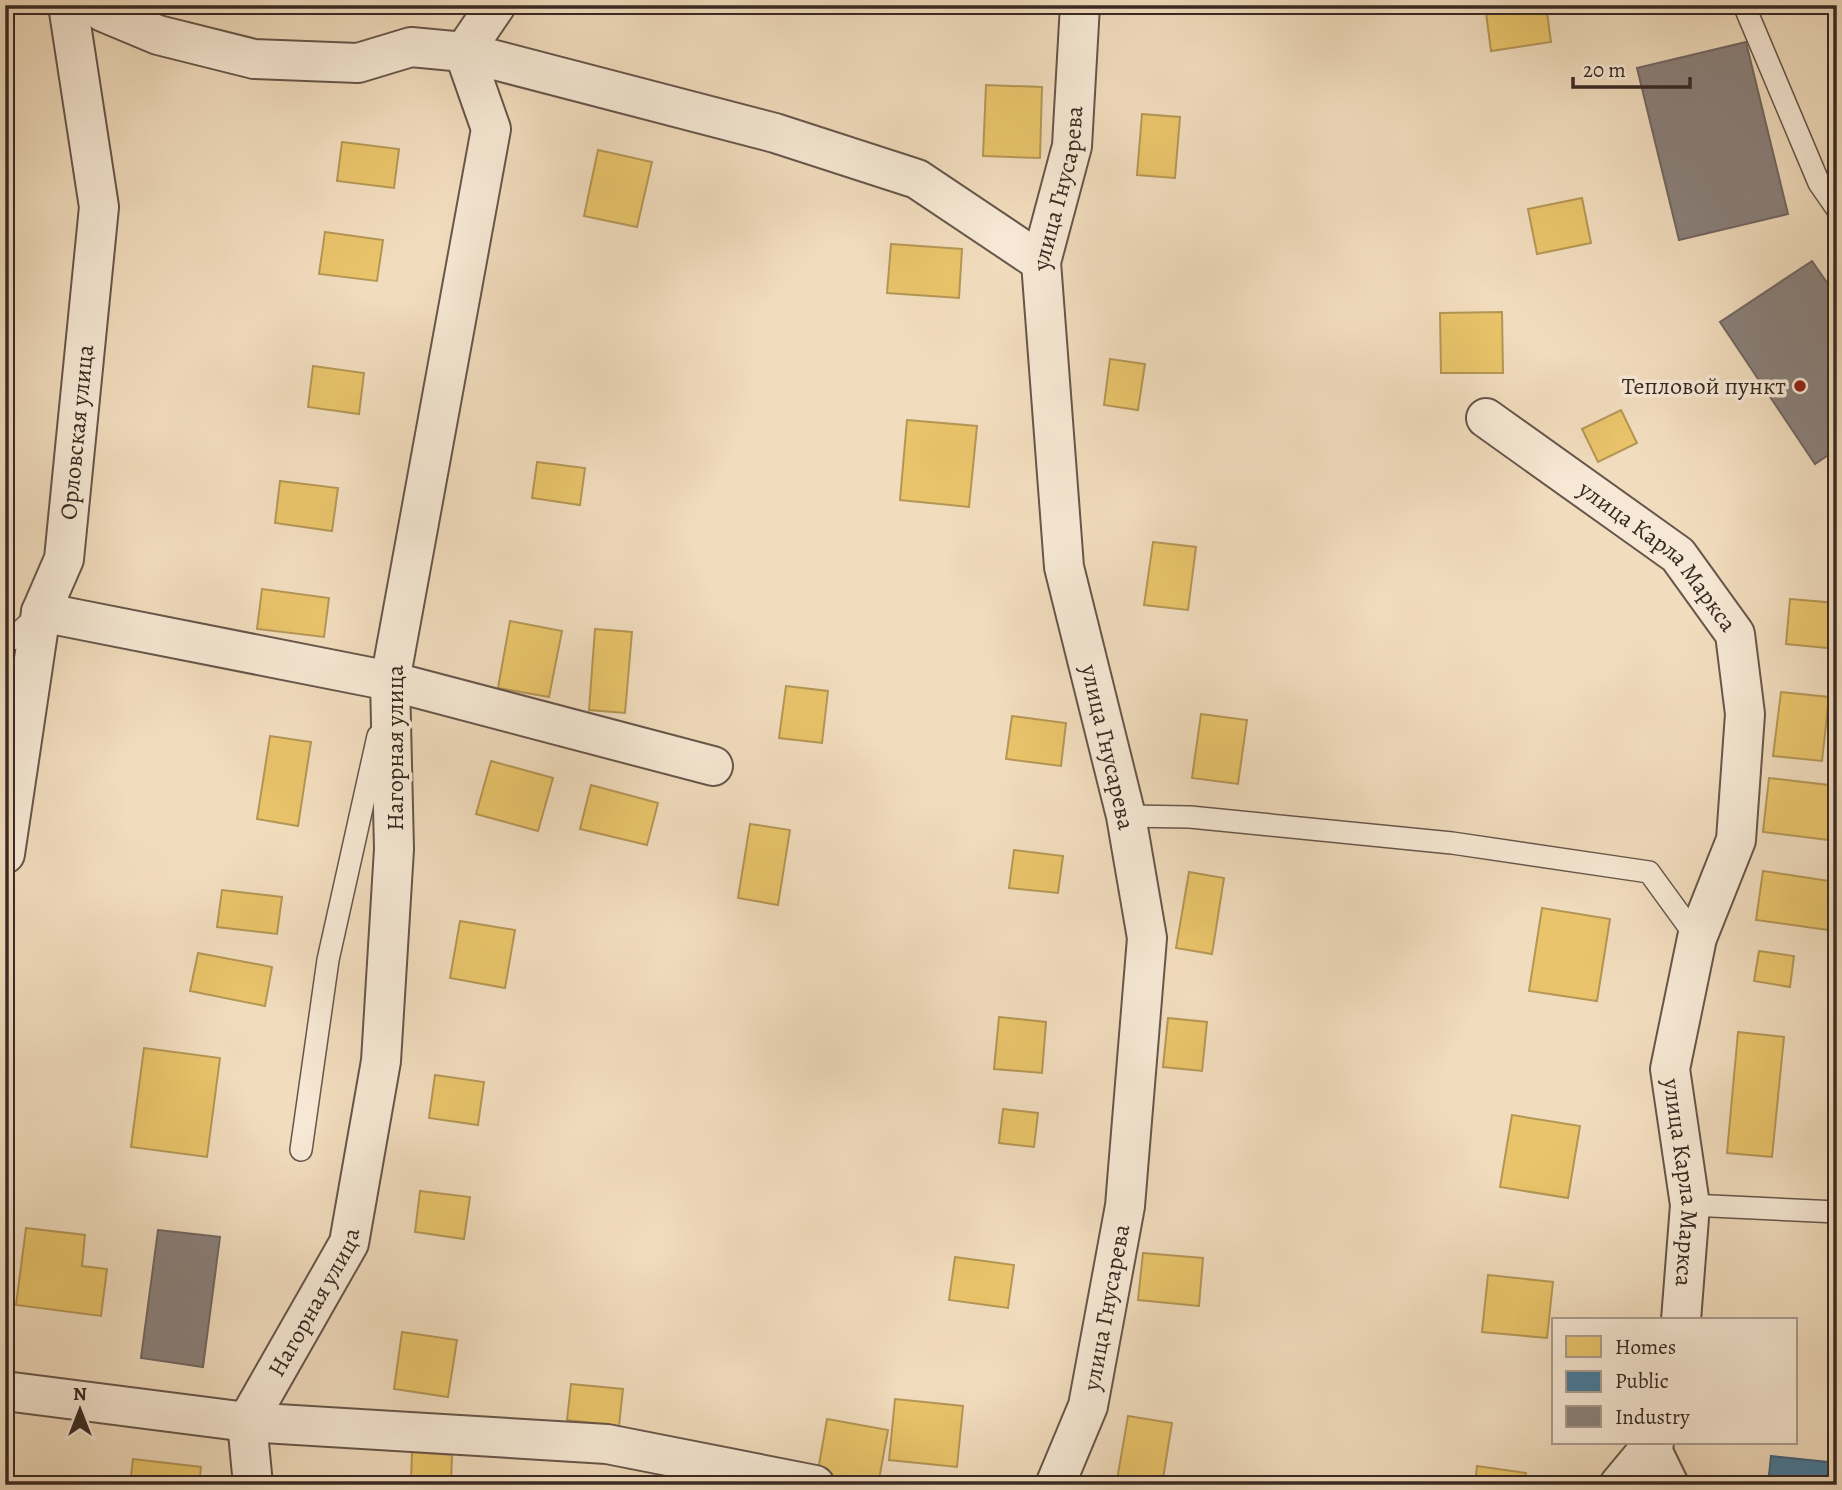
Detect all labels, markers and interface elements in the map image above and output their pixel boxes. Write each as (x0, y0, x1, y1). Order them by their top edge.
scale bar (1573, 46, 1690, 90)
text: 20 m (1583, 56, 1626, 84)
street label: улица Гнусарева (1025, 105, 1090, 273)
street label: Орловская улица (52, 343, 101, 521)
place label: Тепловой пункт (1622, 370, 1786, 402)
marker: Тепловой пункт (1792, 378, 1808, 394)
street label: улица Карла Маркса (1571, 472, 1744, 638)
street label: улица Гнусарева (1073, 660, 1143, 833)
street label: Нагорная улица (379, 665, 411, 831)
street label: улица Карла Маркса (1655, 1075, 1706, 1288)
street label: улица Гнусарева (1075, 1221, 1137, 1394)
street label: Нагорная улица (260, 1226, 367, 1382)
legend (1552, 1318, 1797, 1444)
text: Homes (1615, 1333, 1676, 1361)
text: Public (1615, 1367, 1669, 1395)
north arrow (46, 1374, 116, 1444)
text: N (73, 1381, 87, 1407)
text: Industry (1615, 1403, 1690, 1431)

